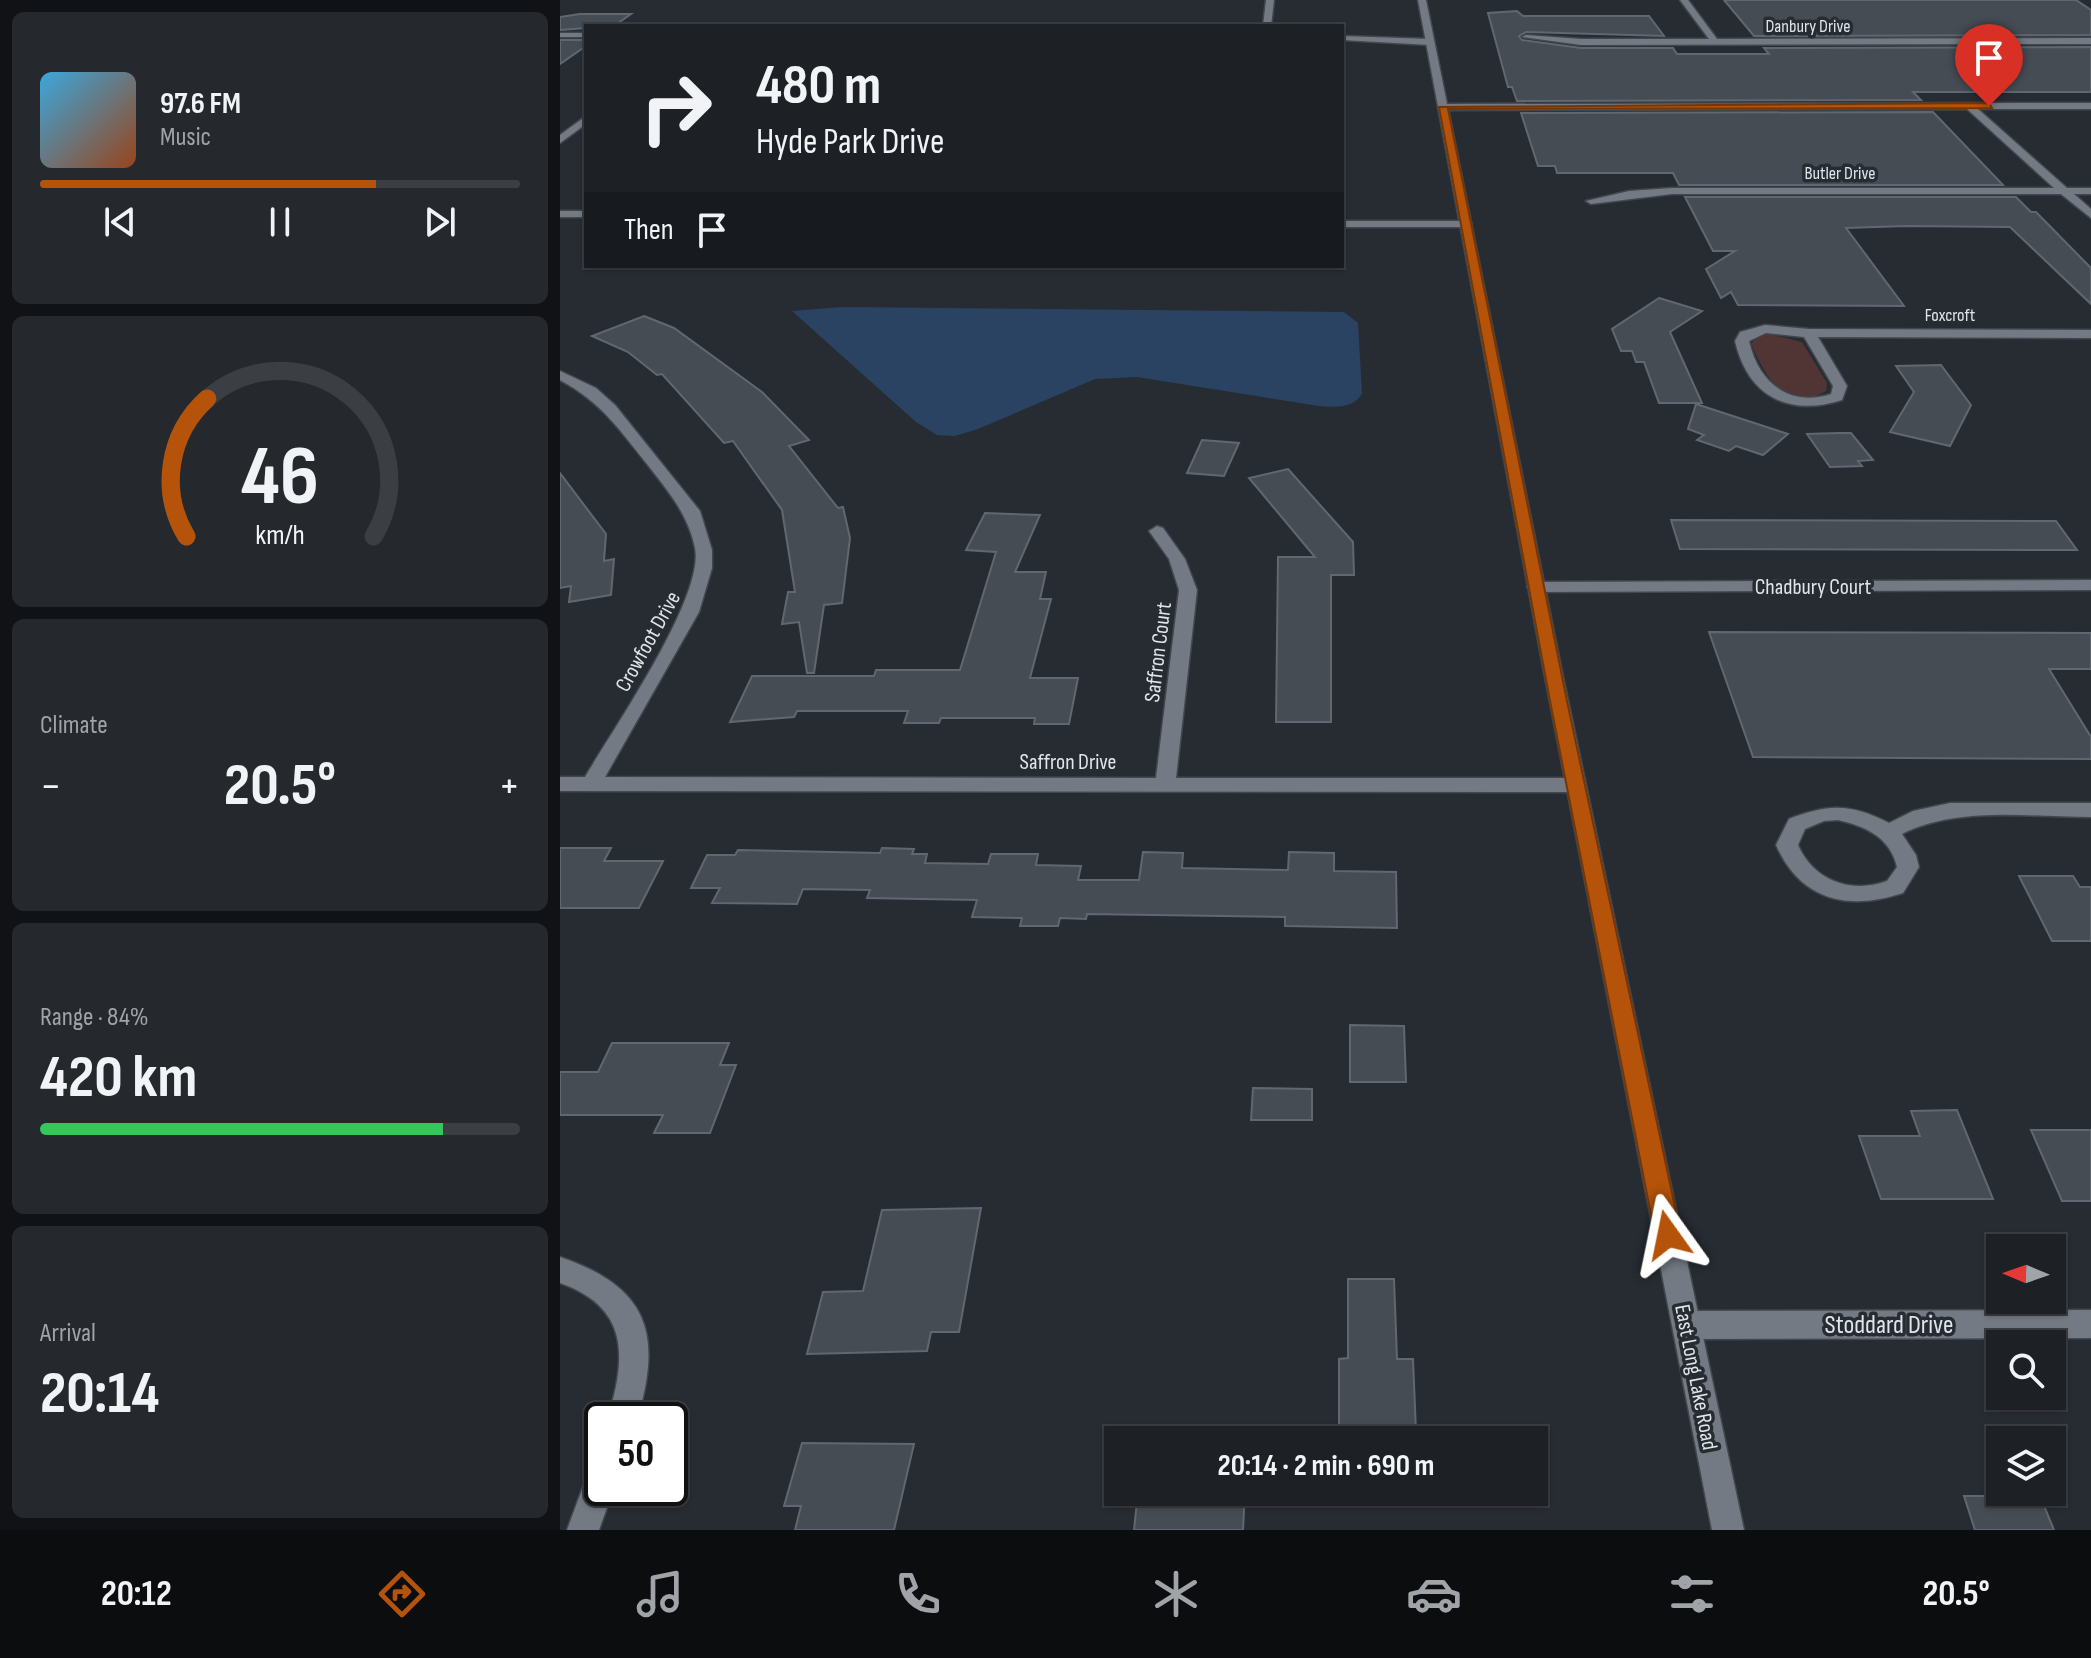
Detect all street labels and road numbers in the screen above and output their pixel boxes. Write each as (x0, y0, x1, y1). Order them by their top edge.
street label: Danbury Drive (1766, 16, 1850, 37)
street label: Butler Drive (1804, 163, 1876, 184)
street label: Foxcroft (1925, 305, 1976, 326)
street label: Chadbury Court (1755, 574, 1872, 601)
street label: Crowfoot Drive (610, 587, 687, 697)
street label: Saffron Court (1139, 600, 1178, 704)
street label: Saffron Drive (1020, 749, 1116, 776)
street label: East Long Lake Road (1668, 1302, 1723, 1452)
street label: Stoddard Drive (1825, 1310, 1953, 1341)

